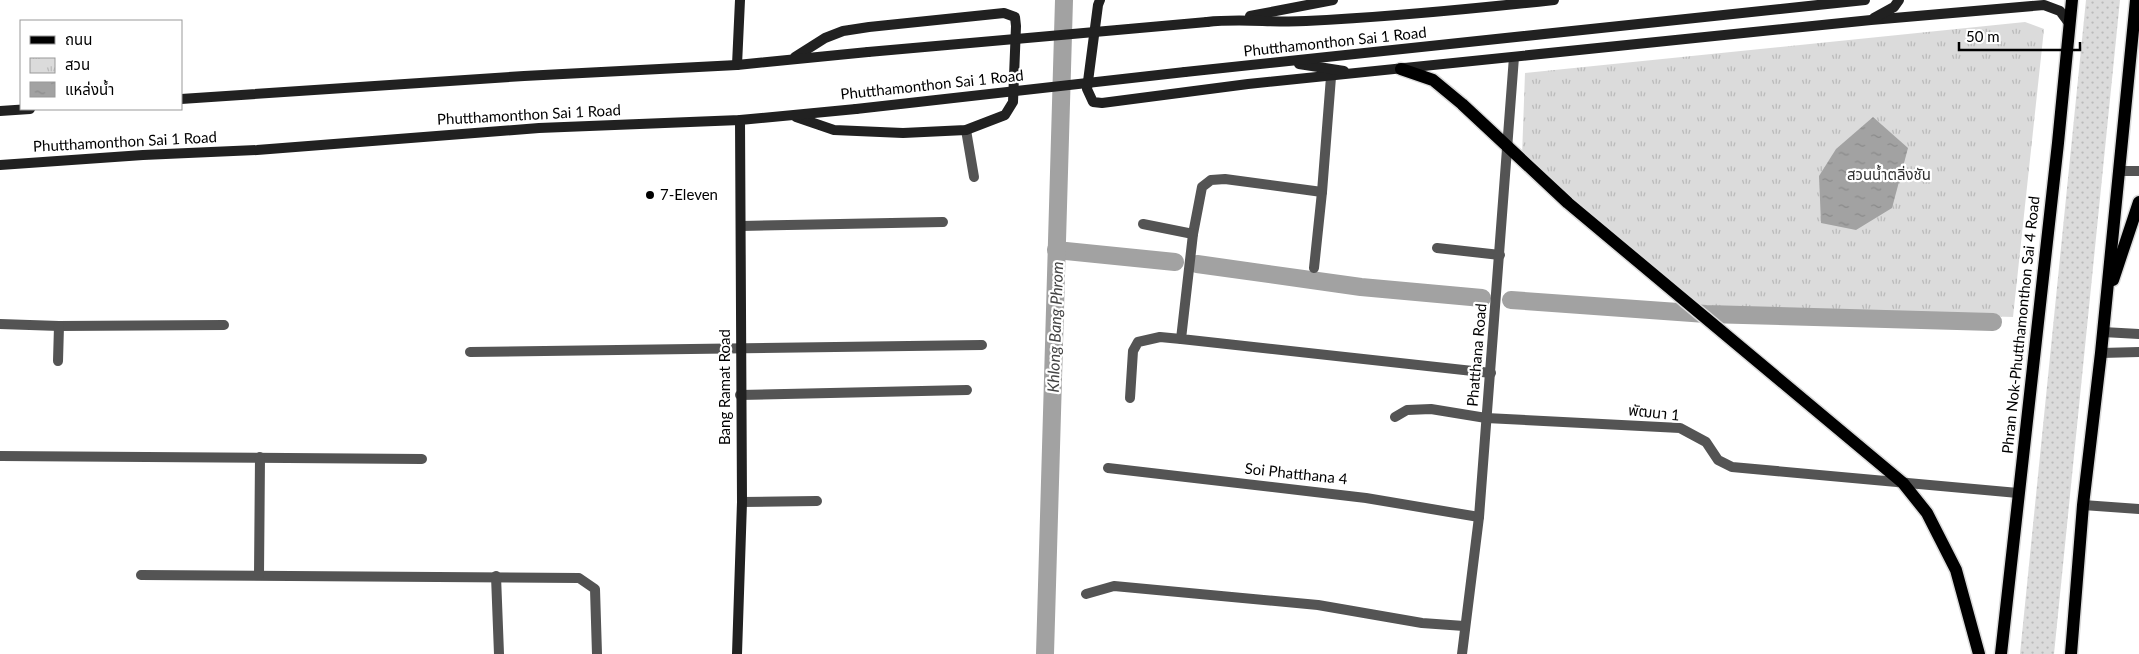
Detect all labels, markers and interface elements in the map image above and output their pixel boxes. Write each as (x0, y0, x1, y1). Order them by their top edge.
legend (20, 20, 182, 110)
scale bar (1959, 20, 2080, 52)
street label: Phutthamonthon Sai 1 Road (1242, 22, 1427, 60)
text: 50 m (1966, 27, 2000, 45)
text: ถนน (65, 30, 92, 48)
text: สวน (65, 55, 90, 73)
street label: Phutthamonthon Sai 1 Road (839, 65, 1024, 103)
text: แหล่งน้ำ (65, 79, 114, 98)
street label: Phutthamonthon Sai 1 Road (437, 100, 621, 128)
street label: Phutthamonthon Sai 1 Road (33, 127, 217, 155)
park label: สวนน้ำตลิ่งชัน (1847, 164, 1931, 183)
place label: 7-Eleven (660, 185, 718, 203)
marker: 7-Eleven (644, 189, 656, 201)
street label: Phran Nok-Phutthamonthon Sai 4 Road (1998, 195, 2042, 455)
water label: Khlong Bang Phrom (1043, 261, 1066, 393)
street label: Phatthana Road (1463, 302, 1489, 407)
street label: Bang Ramat Road (715, 329, 733, 445)
street label: พัฒนา 1 (1627, 400, 1681, 424)
street label: Soi Phatthana 4 (1244, 459, 1349, 487)

